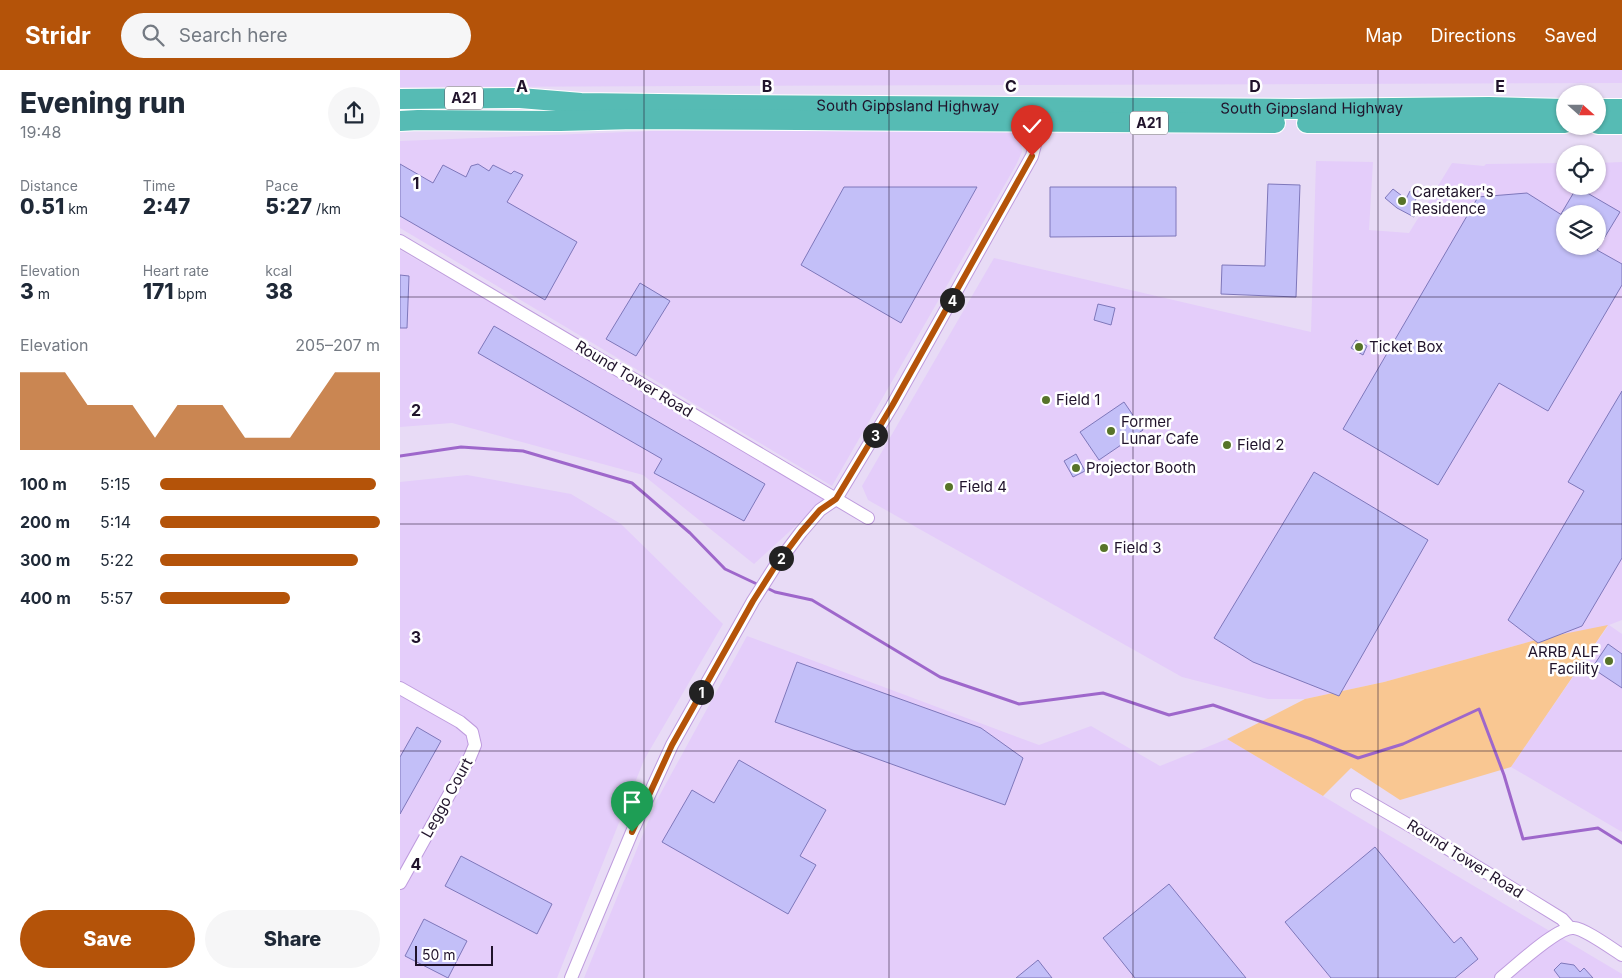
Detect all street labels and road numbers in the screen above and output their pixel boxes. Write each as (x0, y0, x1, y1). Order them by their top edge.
road number: A21 (445, 86, 483, 110)
street label: South Gippsland Highway (816, 96, 1000, 116)
street label: South Gippsland Highway (1220, 98, 1404, 118)
road number: A21 (1130, 112, 1168, 134)
street label: Round Tower Road (572, 336, 696, 421)
street label: Leggo Court (417, 754, 476, 841)
street label: Round Tower Road (1404, 815, 1527, 902)

